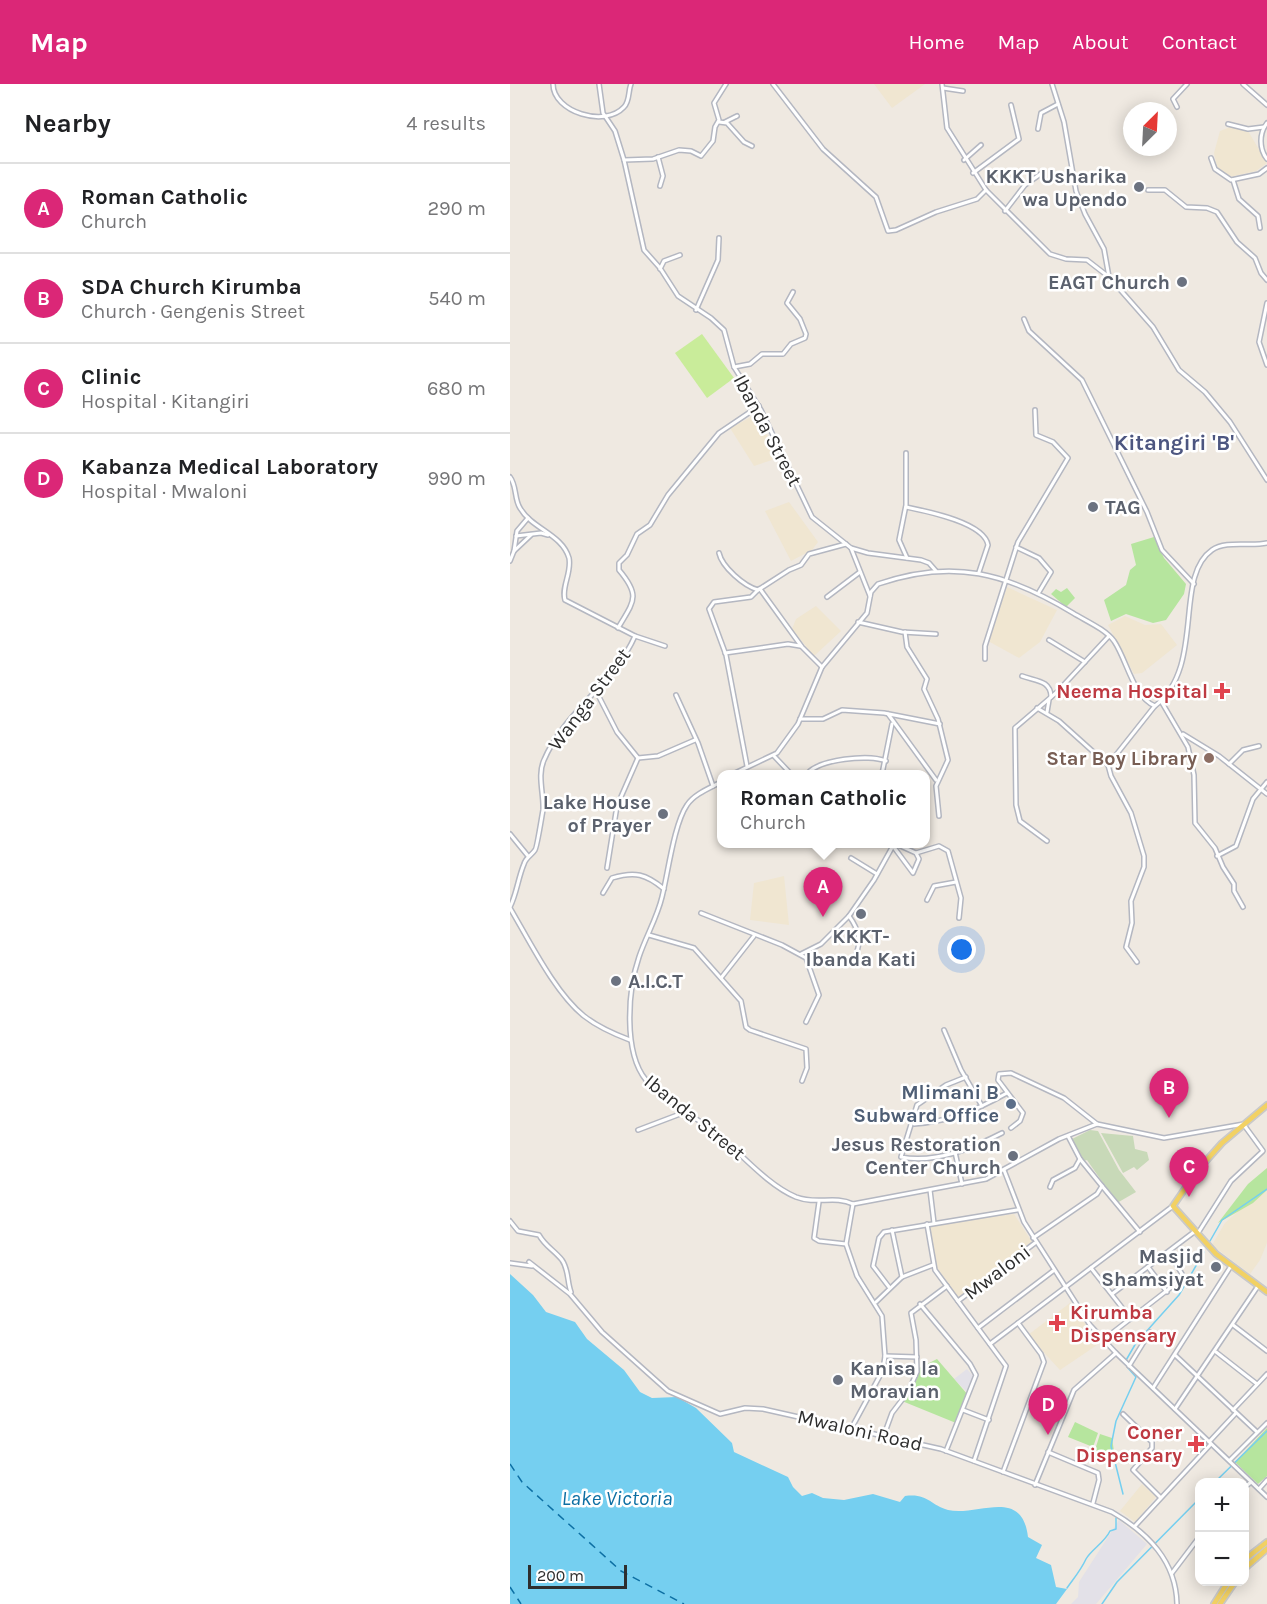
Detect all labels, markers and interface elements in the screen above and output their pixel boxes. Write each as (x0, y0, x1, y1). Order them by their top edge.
text: Map (30, 26, 88, 59)
text: Home (909, 30, 965, 54)
text: Map (998, 30, 1039, 54)
text: About (1072, 30, 1129, 54)
text: Contact (1162, 30, 1237, 54)
north arrow (1123, 102, 1177, 156)
text: Nearby (24, 108, 111, 139)
text: 4 results (406, 112, 486, 135)
place label: KKKT Usharika wa Upendo (986, 165, 1127, 211)
marker: KKKT Usharika wa Upendo (1132, 180, 1146, 194)
text: Roman Catholic (81, 184, 248, 210)
text: A (37, 197, 50, 220)
text: 290 m (427, 197, 486, 220)
text: Church (81, 210, 147, 233)
place label: EAGT Church (1048, 271, 1170, 294)
text: SDA Church Kirumba (81, 274, 302, 300)
marker: EAGT Church (1175, 275, 1189, 289)
text: B (37, 287, 50, 310)
text: 540 m (428, 287, 486, 310)
text: Church · Gengenis Street (81, 300, 305, 323)
text: Clinic (81, 364, 141, 390)
street label: Ibanda Street (729, 371, 807, 490)
text: C (37, 377, 50, 400)
text: 680 m (427, 377, 486, 400)
text: Hospital · Kitangiri (81, 390, 250, 413)
district label: Kitangiri 'B' (1114, 430, 1234, 456)
text: Kabanza Medical Laboratory (81, 454, 378, 480)
text: D (37, 467, 50, 490)
text: 990 m (427, 467, 486, 490)
text: Hospital · Mwaloni (81, 480, 248, 503)
place label: TAG (1105, 496, 1141, 519)
marker: TAG (1086, 500, 1100, 514)
street label: Wanga Street (543, 643, 636, 755)
place label: Neema Hospital (1056, 680, 1208, 703)
marker: Neema Hospital (1213, 682, 1231, 700)
place label: Star Boy Library (1046, 747, 1197, 770)
marker: Star Boy Library (1202, 751, 1216, 765)
popup (717, 770, 930, 848)
text: Roman Catholic (740, 785, 907, 811)
place label: Lake House of Prayer (543, 791, 651, 837)
marker: Lake House of Prayer (656, 807, 670, 821)
text: Church (740, 811, 806, 834)
pin: A (804, 868, 842, 917)
marker: KKKT- Ibanda Kati (854, 907, 868, 921)
place label: KKKT- Ibanda Kati (806, 925, 916, 971)
your location (947, 935, 976, 964)
place label: A.I.C.T (628, 970, 683, 993)
marker: A.I.C.T (609, 974, 623, 988)
pin: B (1150, 1068, 1188, 1118)
street label: Ibanda Street (640, 1070, 750, 1165)
place label: Mlimani B Subward Office (853, 1081, 999, 1127)
marker: Mlimani B Subward Office (1004, 1097, 1018, 1111)
place label: Jesus Restoration Center Church (832, 1133, 1001, 1179)
pin: C (1170, 1148, 1208, 1197)
marker: Jesus Restoration Center Church (1006, 1149, 1020, 1163)
street label: Mwaloni (960, 1240, 1035, 1305)
place label: Masjid Shamsiyat (1101, 1245, 1204, 1291)
marker: Masjid Shamsiyat (1209, 1260, 1223, 1274)
place label: Kirumba Dispensary (1070, 1301, 1176, 1347)
marker: Kirumba Dispensary (1048, 1314, 1066, 1332)
place label: Kanisa la Moravian (850, 1357, 939, 1403)
marker: Kanisa la Moravian (831, 1373, 845, 1387)
pin: D (1028, 1386, 1068, 1435)
street label: Mwaloni Road (795, 1405, 925, 1456)
place label: Coner Dispensary (1076, 1421, 1182, 1467)
marker: Coner Dispensary (1187, 1435, 1205, 1453)
map controls (1195, 1478, 1249, 1586)
button: + (1195, 1478, 1249, 1532)
water label: Lake Victoria (561, 1486, 673, 1510)
button: − (1195, 1532, 1249, 1586)
scale bar (528, 1562, 627, 1590)
text: 200 m (537, 1566, 584, 1585)

